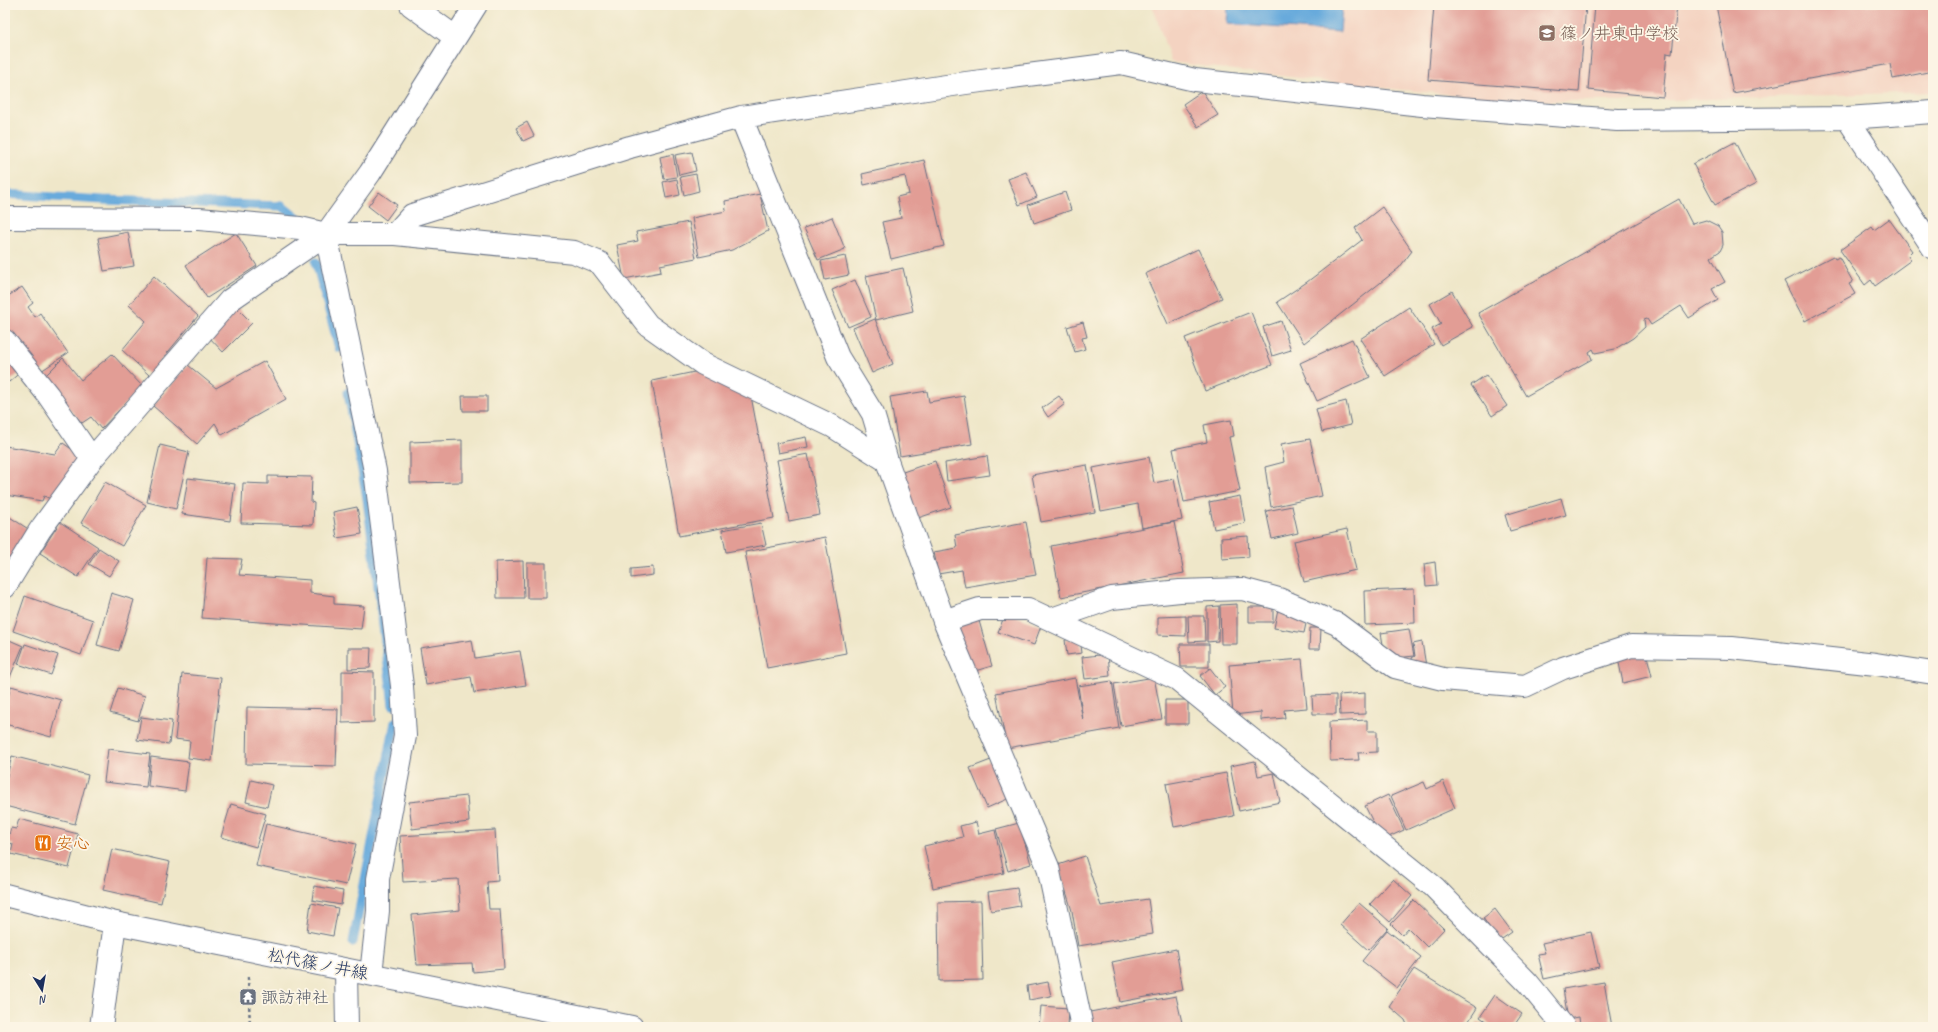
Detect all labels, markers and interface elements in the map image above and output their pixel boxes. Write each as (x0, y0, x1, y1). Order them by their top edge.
school or university icon: 篠ノ井東中学校 (1537, 23, 1557, 43)
place label: 篠ノ井東中学校 (1560, 23, 1679, 44)
restaurant icon: 安心 (33, 833, 53, 853)
place label: 安心 (56, 833, 90, 854)
street label: 松代篠ノ井線 (266, 944, 370, 984)
north arrow (22, 970, 62, 1010)
temple icon: 諏訪神社 (238, 987, 258, 1007)
place label: 諏訪神社 (261, 987, 329, 1008)
text: N (37, 992, 49, 1008)

